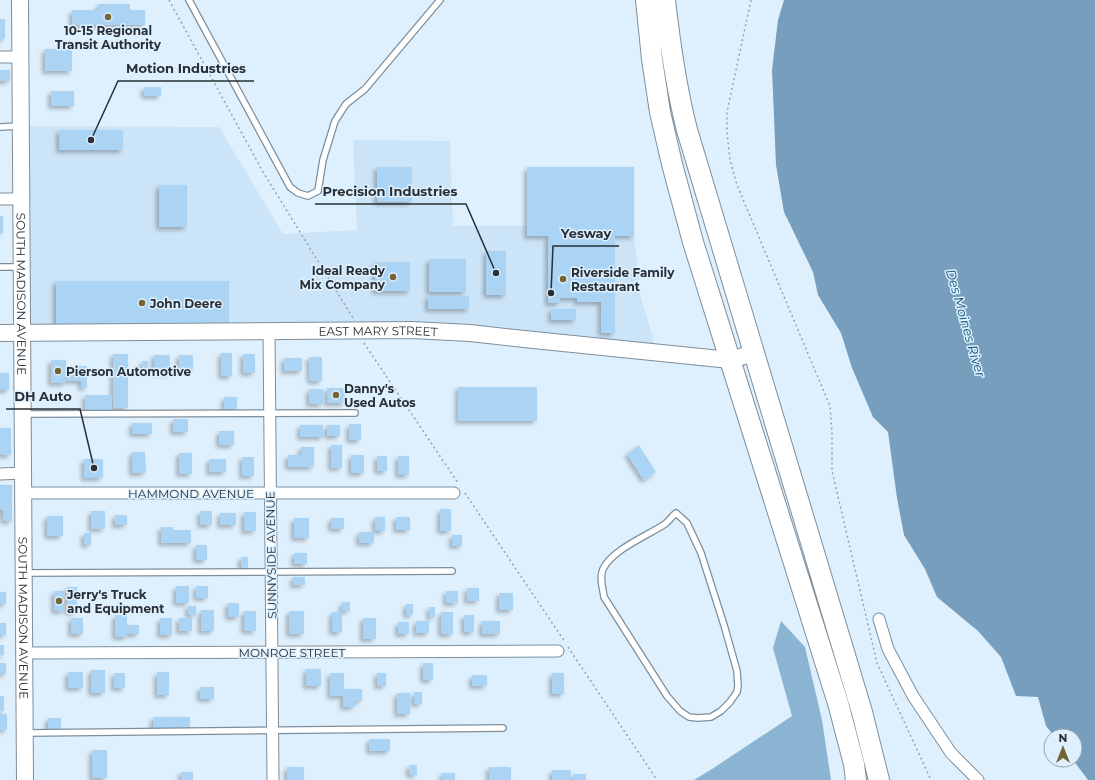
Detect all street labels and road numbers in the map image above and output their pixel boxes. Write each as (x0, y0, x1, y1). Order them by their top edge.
street label: SOUTH MADISON AVENUE (14, 213, 30, 375)
street label: EAST MARY STREET (318, 322, 438, 339)
street label: HAMMOND AVENUE (128, 486, 254, 501)
street label: SUNNYSIDE AVENUE (262, 491, 280, 619)
street label: SOUTH MADISON AVENUE (16, 537, 32, 699)
street label: MONROE STREET (239, 645, 346, 660)

